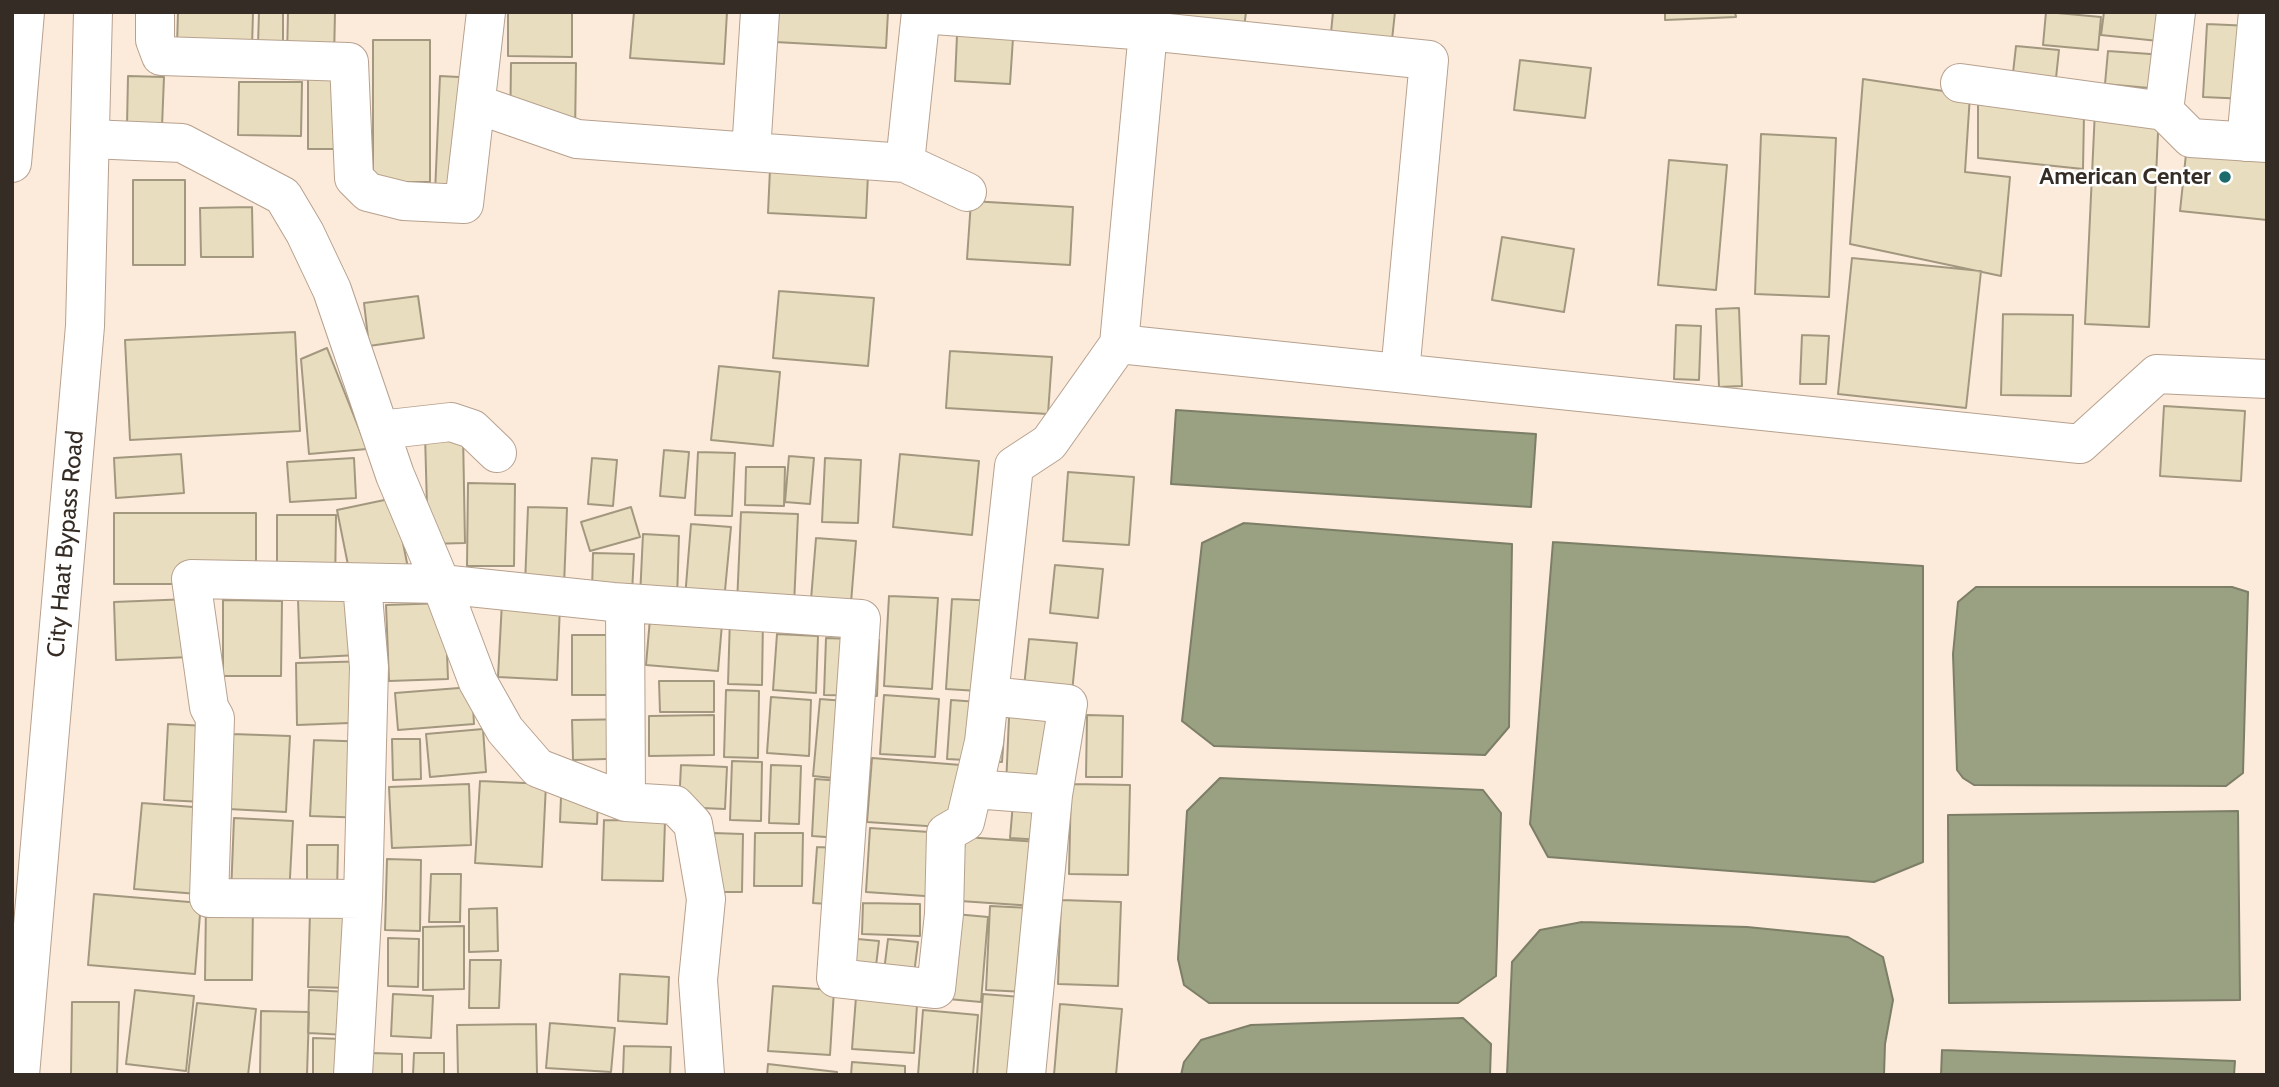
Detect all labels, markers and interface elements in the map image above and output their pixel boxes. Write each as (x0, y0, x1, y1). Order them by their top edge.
place label: American Center (2039, 163, 2211, 191)
marker: American Center (2217, 169, 2233, 185)
street label: City Haat Bypass Road (42, 429, 90, 659)

